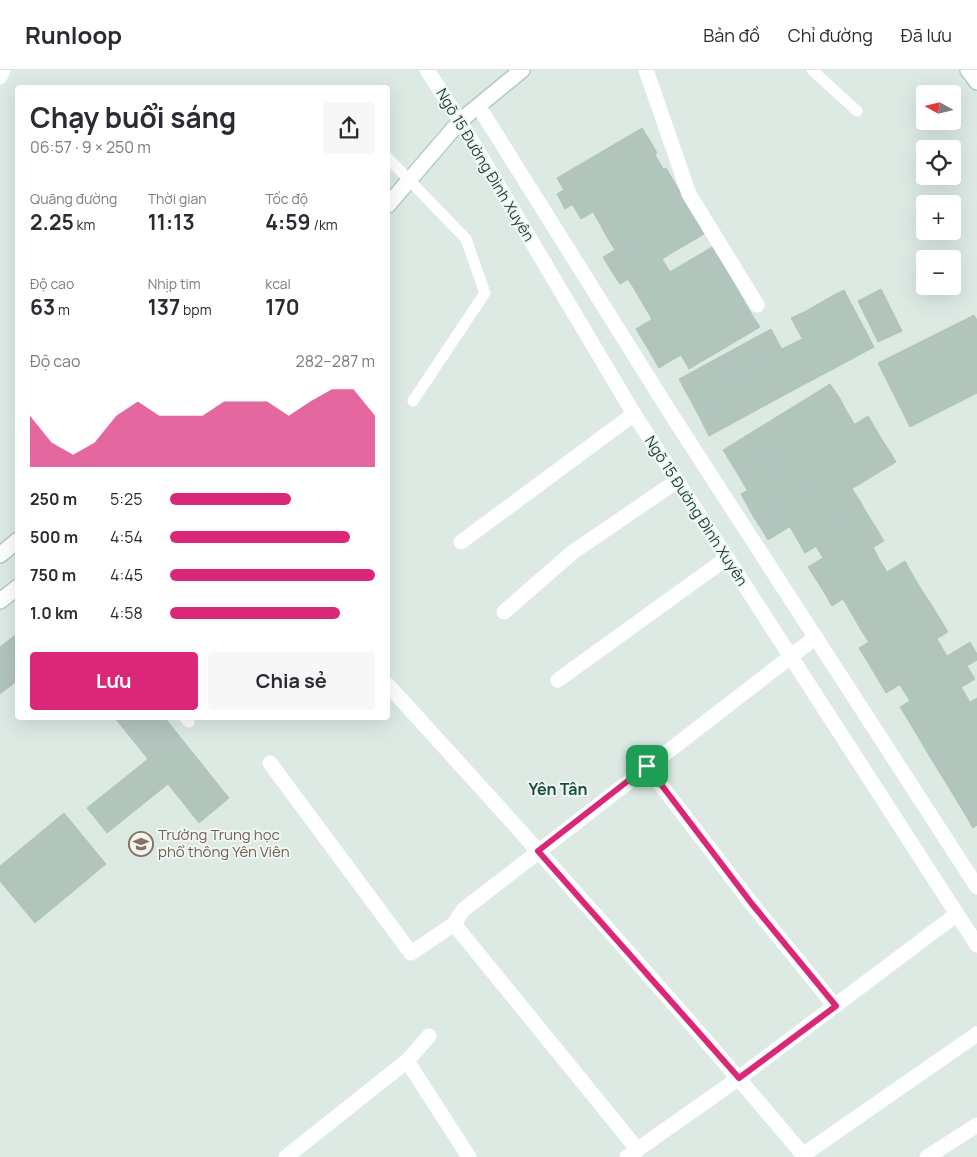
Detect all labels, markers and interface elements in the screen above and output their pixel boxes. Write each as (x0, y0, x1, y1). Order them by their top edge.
text: Runloop (25, 18, 122, 51)
text: Bản đồ (703, 23, 760, 47)
text: Chỉ đường (788, 23, 873, 47)
text: Đã lưu (901, 23, 952, 47)
street label: Ngõ 15 Đường Đình Xuyên (431, 84, 540, 245)
north arrow (916, 85, 961, 130)
map controls (916, 85, 961, 295)
text: Chạy buổi sáng (30, 98, 236, 136)
button: share (323, 102, 375, 154)
text: 06:57 · 9 × 250 m (30, 136, 151, 158)
button: locate (916, 140, 961, 185)
text: Quãng đường (30, 189, 117, 208)
text: Thời gian (148, 189, 207, 208)
text: Tốc độ (265, 189, 308, 208)
button: + (916, 195, 961, 240)
text: 2.25 (30, 208, 74, 236)
text: 11:13 (148, 208, 195, 236)
text: 4:59 (265, 208, 311, 236)
text: km (74, 215, 95, 234)
text: /km (311, 215, 338, 234)
button: − (916, 250, 961, 295)
text: Độ cao (30, 274, 74, 293)
text: Nhịp tim (148, 274, 201, 293)
text: kcal (265, 274, 291, 293)
text: 63 (30, 293, 55, 321)
text: 137 (148, 293, 180, 321)
text: 170 (265, 293, 300, 321)
text: m (55, 300, 70, 319)
text: bpm (180, 300, 212, 319)
text: Độ cao (30, 350, 80, 372)
text: 282–287 m (296, 350, 375, 372)
street label: Ngõ 15 Đường Đình Xuyên (640, 432, 753, 590)
text: 250 m (30, 488, 77, 510)
text: 5:25 (110, 488, 142, 510)
text: 500 m (30, 526, 78, 548)
text: 4:54 (110, 526, 143, 548)
text: 750 m (30, 564, 76, 586)
text: 4:45 (110, 564, 143, 586)
text: 1.0 km (30, 602, 78, 624)
text: 4:58 (110, 602, 143, 624)
button: Lưu (30, 652, 198, 710)
button: Chia sẻ (208, 652, 375, 710)
pin (626, 745, 668, 787)
icon: arrive (633, 752, 661, 780)
district label: Yên Tân (529, 778, 587, 800)
place label: Trường Trung học phổ thông Yên Viên (158, 824, 290, 862)
school or university icon: Trường Trung học phổ thông Yên Viên (128, 831, 154, 857)

